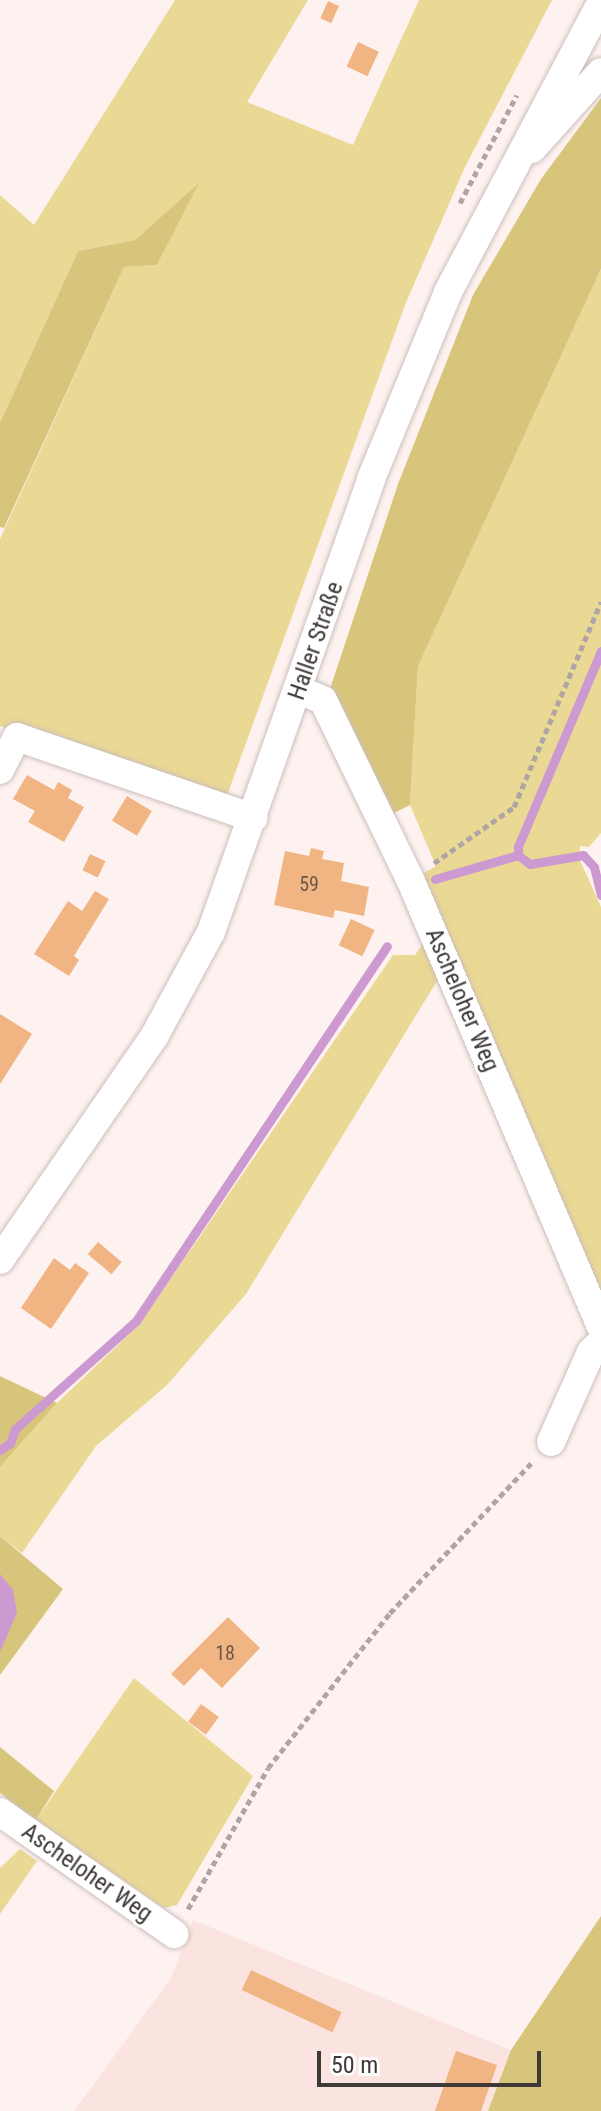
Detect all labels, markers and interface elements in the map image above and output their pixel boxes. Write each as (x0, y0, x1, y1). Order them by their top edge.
street label: Haller Straße (282, 578, 350, 704)
house number: 59 (299, 872, 319, 896)
street label: Ascheloher Weg (419, 924, 505, 1076)
house number: 18 (215, 1641, 235, 1665)
street label: Ascheloher Weg (16, 1817, 158, 1929)
scale bar (321, 2035, 545, 2085)
text: 50 m (331, 2051, 378, 2079)

